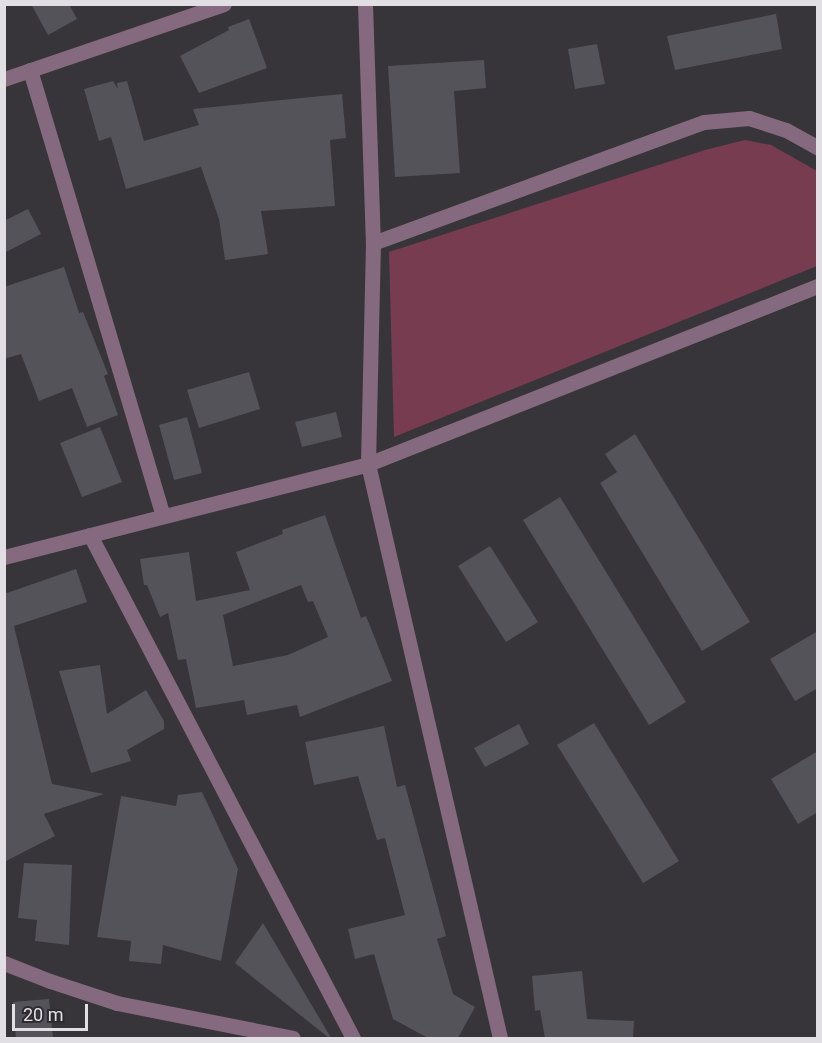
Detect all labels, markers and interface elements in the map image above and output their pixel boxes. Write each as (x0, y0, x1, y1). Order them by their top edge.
scale bar (15, 992, 92, 1030)
text: 20 m (23, 1004, 63, 1025)

